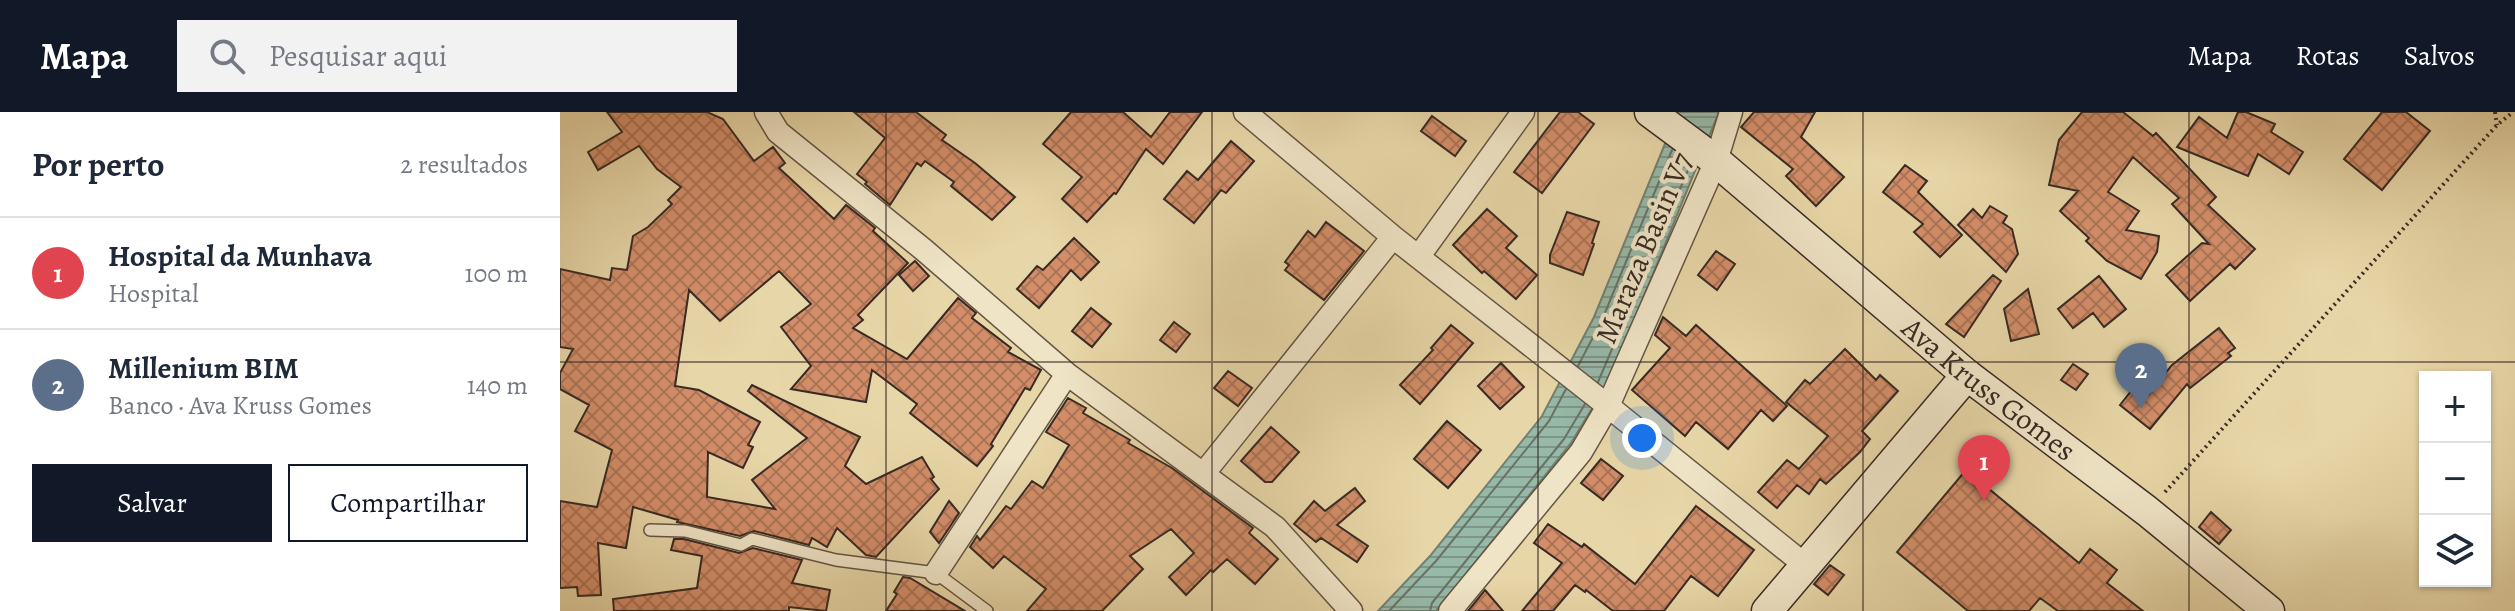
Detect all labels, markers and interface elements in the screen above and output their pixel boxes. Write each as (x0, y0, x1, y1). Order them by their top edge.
search box (177, 20, 737, 92)
text: Mapa (40, 30, 129, 82)
icon: search (205, 34, 249, 78)
text: Pesquisar aqui (269, 36, 447, 76)
text: Mapa (2188, 37, 2252, 75)
text: Rotas (2296, 37, 2360, 75)
text: Salvos (2404, 37, 2475, 75)
text: Por perto (32, 141, 165, 188)
street label: Maraza Basin V7 (1586, 146, 1702, 350)
text: 2 resultados (400, 147, 528, 182)
text: Hospital da Munhava (108, 236, 372, 276)
text: 1 (53, 256, 63, 291)
text: 100 m (465, 256, 528, 291)
text: Hospital (108, 276, 199, 311)
street label: Ava Kruss Gomes (1893, 307, 2084, 470)
pin: 2 (2115, 343, 2167, 409)
text: Millenium BIM (108, 348, 299, 388)
text: 2 (52, 368, 64, 403)
text: 140 m (467, 368, 528, 403)
map controls (2419, 371, 2491, 587)
button: + (2419, 371, 2491, 443)
text: Banco · Ava Kruss Gomes (108, 388, 372, 423)
your location (1622, 418, 1662, 458)
pin: 1 (1958, 435, 2010, 501)
button: − (2419, 443, 2491, 515)
button: Salvar (32, 464, 272, 542)
button: Compartilhar (288, 464, 528, 542)
button: layers (2419, 515, 2491, 587)

